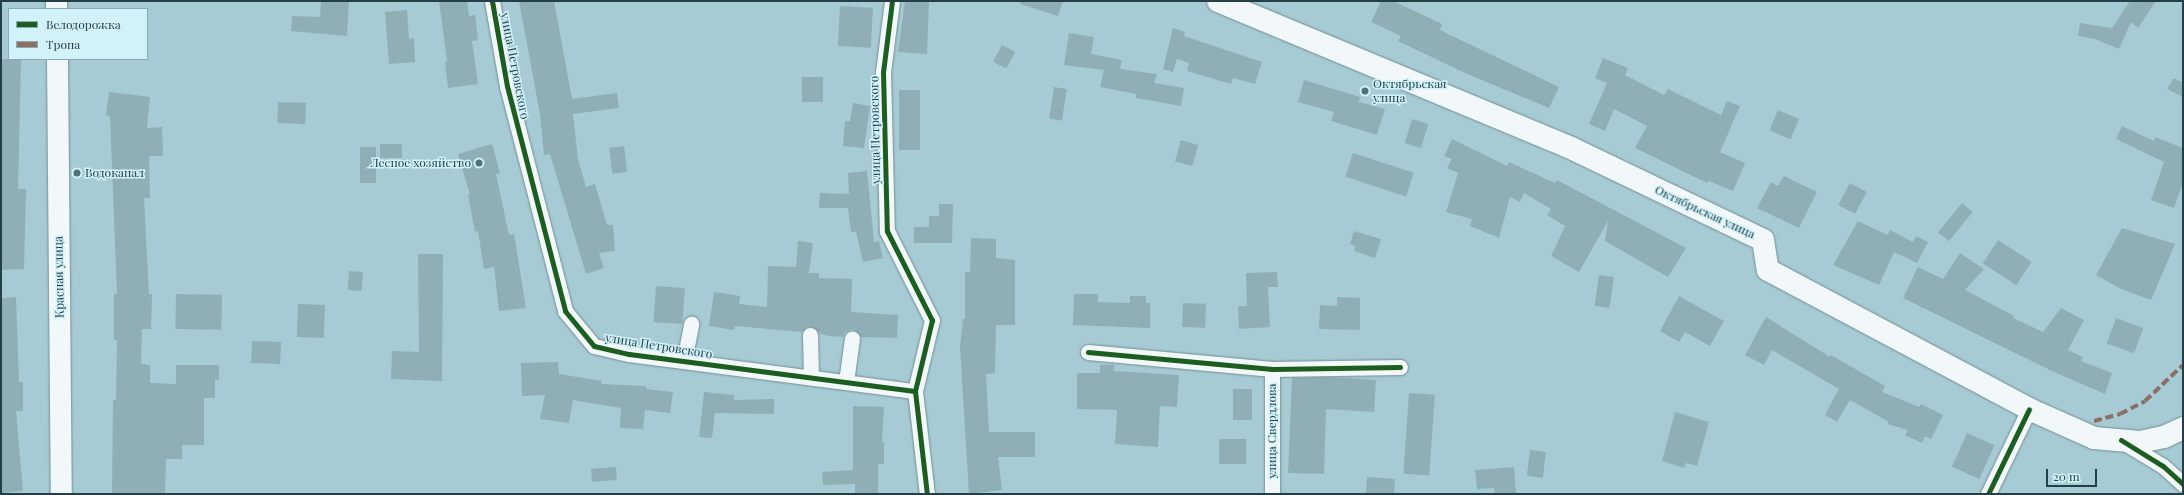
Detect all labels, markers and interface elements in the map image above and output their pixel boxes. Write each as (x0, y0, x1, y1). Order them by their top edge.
legend (8, 8, 148, 60)
street label: улица Петровского (498, 11, 532, 121)
text: Велодорожка (46, 16, 121, 32)
text: Тропа (46, 36, 80, 52)
street label: улица Петровского (867, 76, 883, 184)
place label: Октябрьская улица (1373, 77, 1447, 105)
marker: Октябрьская улица (1360, 86, 1370, 96)
place label: Лесное хозяйство (370, 156, 471, 170)
marker: Лесное хозяйство (474, 158, 484, 168)
place label: Водоканал (85, 166, 144, 180)
marker: Водоканал (72, 168, 82, 178)
street label: Октябрьская улица (1653, 182, 1757, 242)
street label: Красная улица (51, 236, 67, 318)
street label: улица Петровского (604, 330, 714, 362)
street label: улица Свердлова (1265, 383, 1279, 479)
scale bar (2048, 461, 2099, 487)
text: 20 m (2053, 468, 2080, 484)

